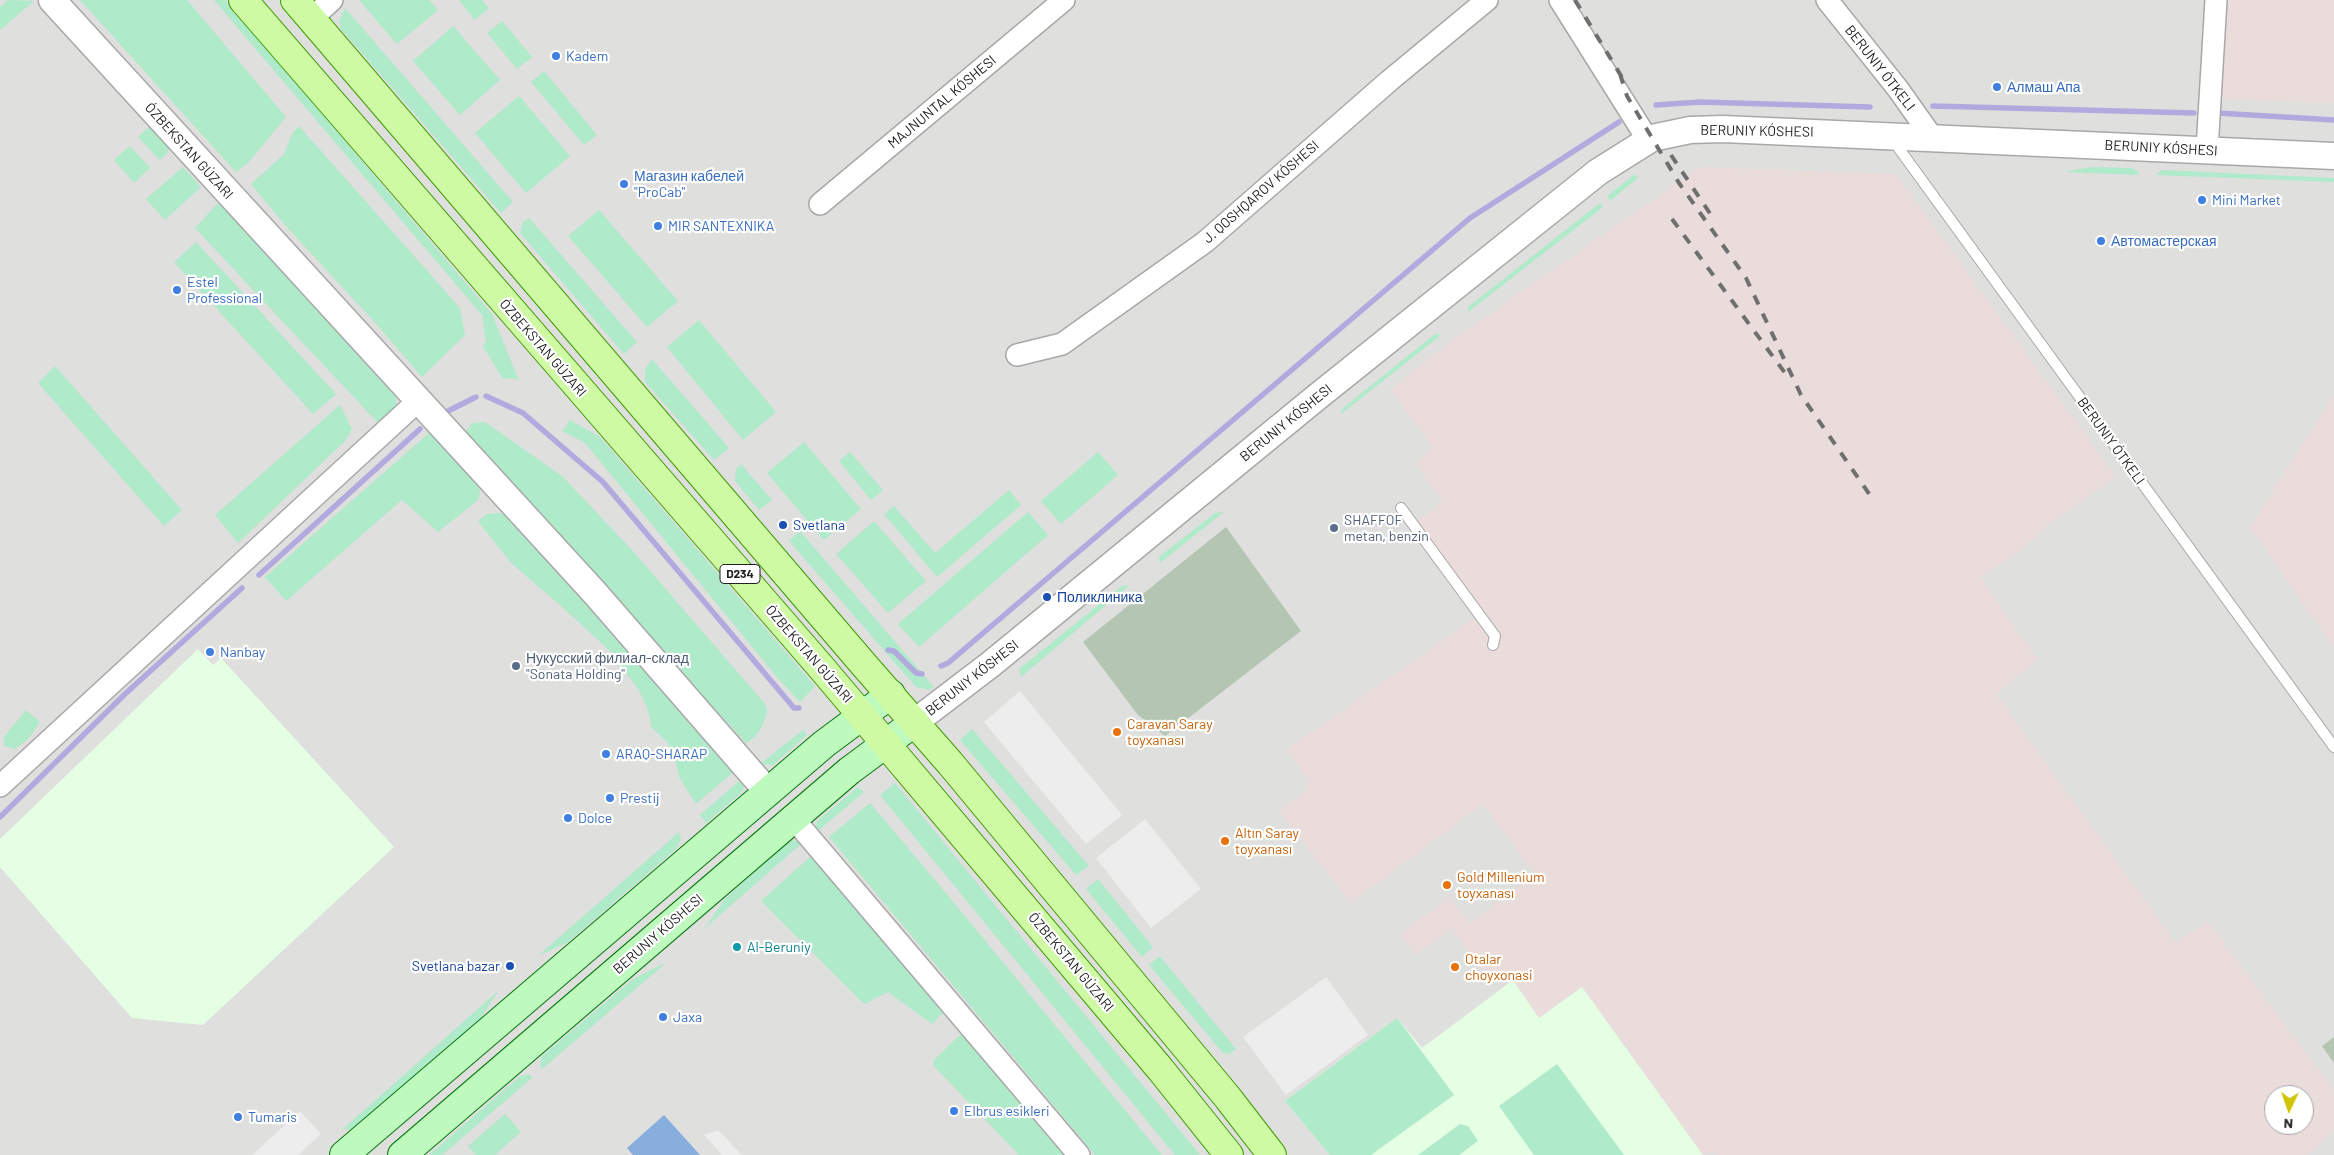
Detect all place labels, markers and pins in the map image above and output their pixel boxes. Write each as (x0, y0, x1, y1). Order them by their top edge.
place label: Kadem (566, 48, 608, 64)
marker: Kadem (550, 50, 562, 62)
place label: Алмаш Апа (2007, 79, 2081, 95)
marker: Алмаш Апа (1991, 81, 2003, 93)
place label: Магазин кабелей "ProCab" (634, 168, 744, 200)
marker: Магазин кабелей "ProCab" (618, 178, 630, 190)
place label: Mini Market (2212, 192, 2281, 208)
marker: Mini Market (2196, 194, 2208, 206)
place label: MIR SANTEXNIKA (668, 218, 774, 234)
marker: MIR SANTEXNIKA (652, 220, 664, 232)
place label: Автомастерская (2111, 233, 2217, 249)
marker: Автомастерская (2095, 235, 2107, 247)
place label: Estel Professional (187, 274, 262, 306)
marker: Estel Professional (171, 284, 183, 296)
place label: SHAFFOF metan, benzin (1344, 512, 1429, 544)
place label: Svetlana (793, 517, 845, 533)
marker: Svetlana (777, 519, 789, 531)
marker: SHAFFOF metan, benzin (1328, 522, 1340, 534)
place label: Поликлиника (1057, 589, 1143, 605)
marker: Поликлиника (1041, 591, 1053, 603)
place label: Nanbay (220, 644, 265, 660)
marker: Nanbay (204, 646, 216, 658)
place label: Нукусский филиал-склад "Sonata Holding" (526, 650, 689, 682)
marker: Нукусский филиал-склад "Sonata Holding" (510, 660, 522, 672)
place label: Caravan Saray toyxanası (1127, 716, 1213, 749)
marker: Caravan Saray toyxanası (1111, 726, 1123, 738)
place label: ARAQ-SHARAP (616, 746, 707, 762)
marker: ARAQ-SHARAP (600, 748, 612, 760)
place label: Prestij (620, 790, 659, 806)
marker: Prestij (604, 792, 616, 804)
place label: Dolce (578, 810, 612, 826)
marker: Dolce (562, 812, 574, 824)
place label: Altın Saray toyxanası (1235, 825, 1299, 858)
marker: Altın Saray toyxanası (1219, 835, 1231, 847)
place label: Gold Millenium toyxanası (1457, 869, 1545, 902)
marker: Gold Millenium toyxanası (1441, 879, 1453, 891)
place label: Al-Beruniy (747, 939, 811, 955)
marker: Al-Beruniy (731, 941, 743, 953)
place label: Otalar choyxonasi (1465, 951, 1533, 984)
place label: Svetlana bazar (412, 958, 500, 974)
marker: Svetlana bazar (504, 960, 516, 972)
marker: Otalar choyxonasi (1449, 961, 1461, 973)
place label: Jaxa (673, 1009, 702, 1025)
marker: Jaxa (657, 1011, 669, 1023)
place label: Elbrus esikleri (964, 1103, 1049, 1119)
marker: Elbrus esikleri (948, 1105, 960, 1117)
place label: Tumaris (248, 1109, 297, 1125)
marker: Tumaris (232, 1111, 244, 1123)

